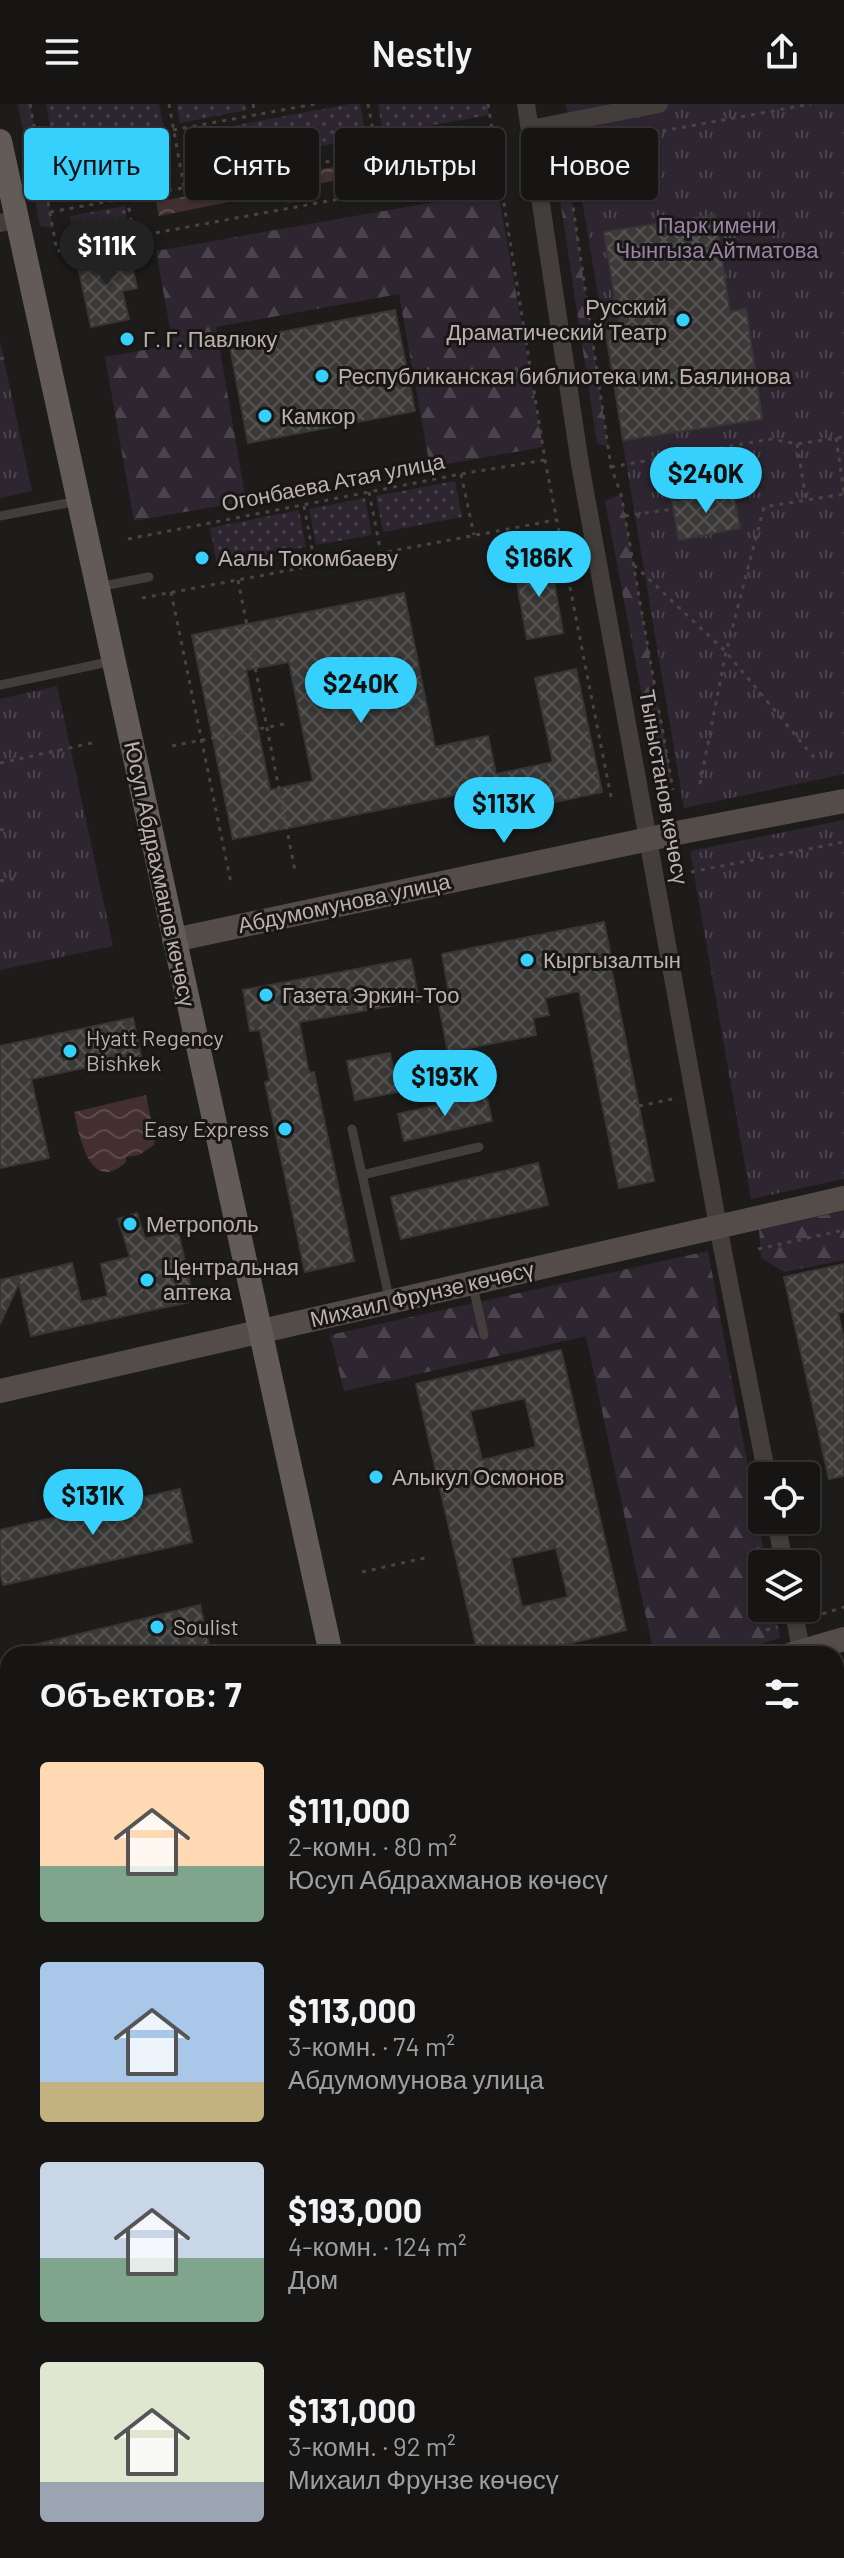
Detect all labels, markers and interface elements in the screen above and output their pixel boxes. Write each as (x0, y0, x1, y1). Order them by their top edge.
icon: menu (40, 30, 84, 74)
icon: share (760, 30, 804, 74)
text: Nestly (372, 31, 472, 74)
chip: Купить (24, 128, 169, 200)
chip: Снять (185, 128, 319, 200)
chip: Фильтры (335, 128, 505, 200)
chip: Новое (521, 128, 658, 200)
park label: Парк имени Чынгыза Айтматова (616, 211, 819, 262)
pin: $111K (51, 219, 163, 287)
text: $111K (77, 229, 137, 260)
place label: Русский Драматический Театр (447, 293, 667, 345)
marker: Русский Драматический Театр (674, 311, 692, 329)
place label: Г. Г. Павлюку (143, 325, 277, 352)
marker: Г. Г. Павлюку (118, 330, 136, 348)
place label: Республиканская библиотека им. Баялинова (338, 362, 792, 389)
marker: Республиканская библиотека им. Баялинова (313, 367, 331, 385)
place label: Камкор (281, 402, 356, 429)
marker: Камкор (256, 407, 274, 425)
street label: Огонбаева Атая улица (219, 446, 448, 516)
pin: $240K (650, 447, 762, 515)
text: $240K (668, 457, 744, 488)
pin: $186K (483, 531, 595, 599)
text: $186K (505, 541, 573, 572)
place label: Аалы Токомбаеву (218, 544, 398, 571)
marker: Аалы Токомбаеву (193, 549, 211, 567)
pin: $240K (305, 657, 417, 725)
text: $240K (323, 667, 399, 698)
street label: Тыныстанов көчөсү (634, 687, 695, 886)
street label: Юсуп Абдрахманов көчөсү (119, 739, 202, 1009)
pin: $113K (448, 777, 560, 845)
text: $113K (472, 787, 536, 818)
street label: Абдумомунова улица (235, 867, 453, 938)
place label: Кыргызалтын (543, 946, 681, 973)
marker: Кыргызалтын (518, 951, 536, 969)
place label: Газета Эркин-Тоо (282, 981, 459, 1008)
marker: Газета Эркин-Тоо (257, 986, 275, 1004)
place label: Hyatt Regency Bishkek (86, 1024, 224, 1075)
marker: Hyatt Regency Bishkek (61, 1042, 79, 1060)
pin: $193K (389, 1050, 501, 1118)
text: $193K (411, 1060, 479, 1091)
place label: Easy Express (144, 1115, 269, 1141)
marker: Easy Express (276, 1120, 294, 1138)
place label: Метрополь (146, 1210, 259, 1237)
marker: Метрополь (121, 1215, 139, 1233)
place label: Центральная аптека (163, 1253, 299, 1304)
street label: Михаил Фрунзе көчөсү (307, 1255, 537, 1332)
marker: Центральная аптека (138, 1271, 156, 1289)
map controls (748, 1462, 820, 1622)
button: locate (748, 1462, 820, 1534)
place label: Алыкул Осмонов (392, 1463, 565, 1490)
marker: Алыкул Осмонов (367, 1468, 385, 1486)
pin: $131K (37, 1469, 149, 1537)
text: $131K (61, 1479, 125, 1510)
button: layers (748, 1550, 820, 1622)
place label: Soulist (173, 1613, 239, 1639)
marker: Soulist (148, 1618, 166, 1636)
icon: filters (760, 1672, 804, 1716)
text: Объектов: 7 (40, 1673, 242, 1714)
text: $111,000 (288, 1789, 410, 1830)
icon: home (104, 1794, 200, 1890)
text: 2-комн. · 80 m² (288, 1830, 457, 1861)
text: Юсуп Абдрахманов көчөсү (288, 1863, 608, 1894)
text: $113,000 (288, 1989, 416, 2030)
icon: home (104, 1994, 200, 2090)
text: 3-комн. · 74 m² (288, 2030, 455, 2061)
text: Абдумомунова улица (288, 2063, 544, 2094)
text: $193,000 (288, 2189, 422, 2230)
icon: home (104, 2194, 200, 2290)
text: 4-комн. · 124 m² (288, 2230, 467, 2261)
text: Дом (288, 2263, 338, 2294)
text: $131,000 (288, 2389, 416, 2430)
icon: home (104, 2394, 200, 2490)
text: 3-комн. · 92 m² (288, 2430, 456, 2461)
text: Михаил Фрунзе көчөсү (288, 2463, 559, 2494)

